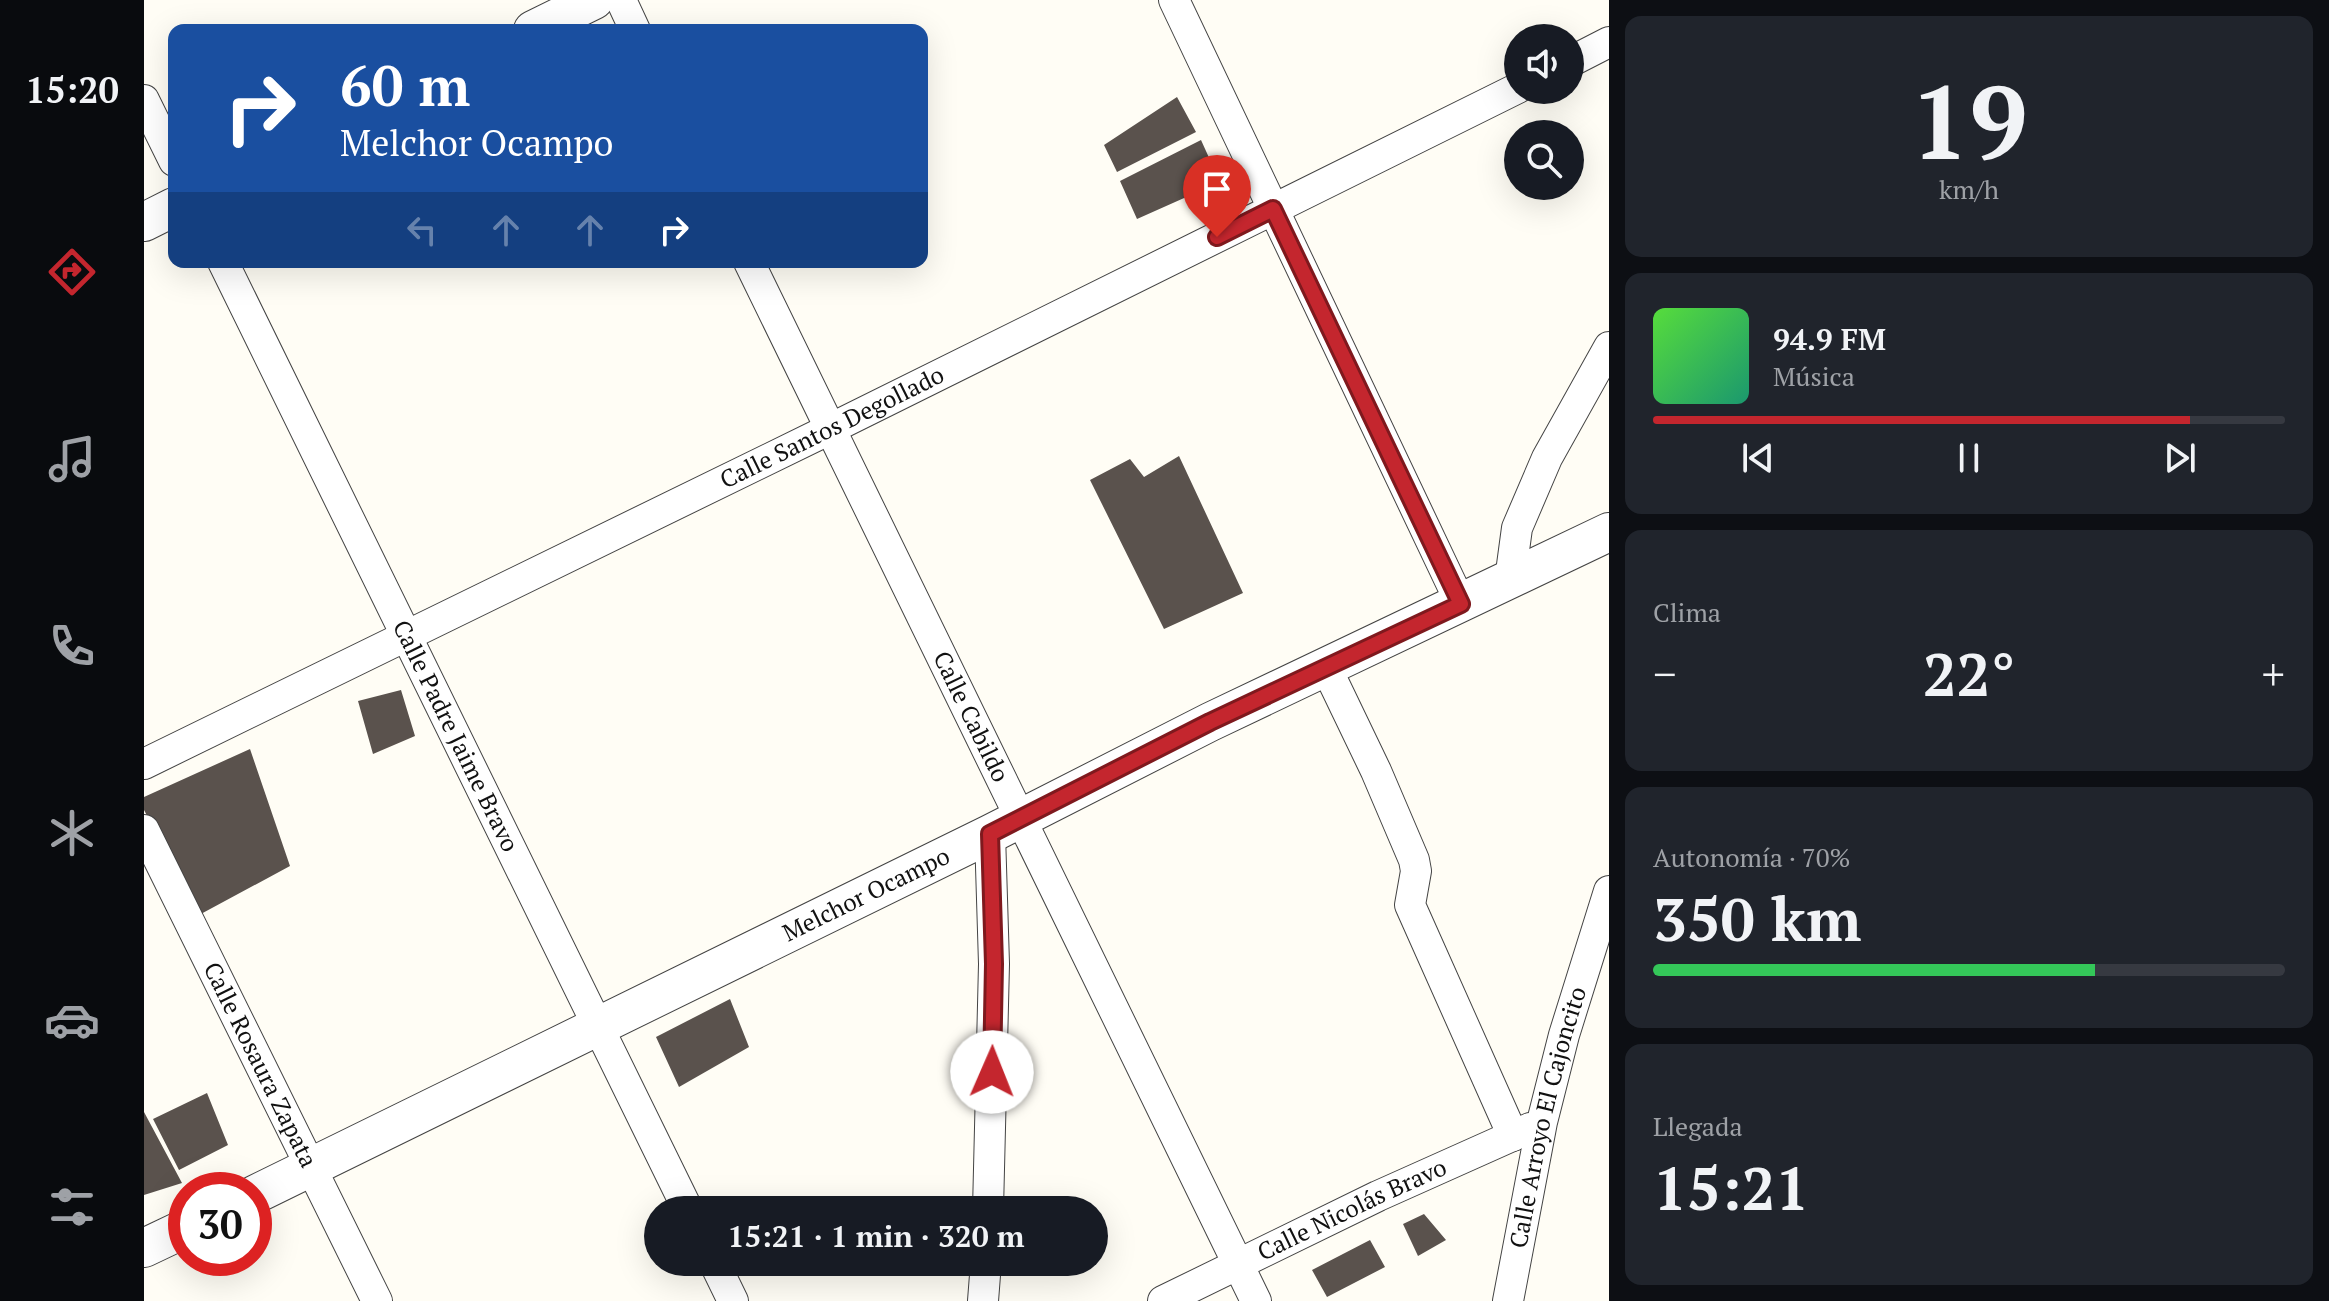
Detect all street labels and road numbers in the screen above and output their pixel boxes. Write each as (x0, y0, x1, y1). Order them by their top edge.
street label: Calle Santos Degollado (714, 358, 949, 495)
street label: Calle Padre Jaime Bravo (386, 614, 527, 857)
street label: Calle Cabildo (926, 646, 1017, 787)
street label: Melchor Ocampo (777, 839, 955, 948)
street label: Calle Rosaura Zapata (197, 956, 325, 1172)
street label: Calle Arroyo El Cajoncito (1501, 982, 1593, 1251)
street label: Calle Nicolás Bravo (1252, 1150, 1451, 1267)

